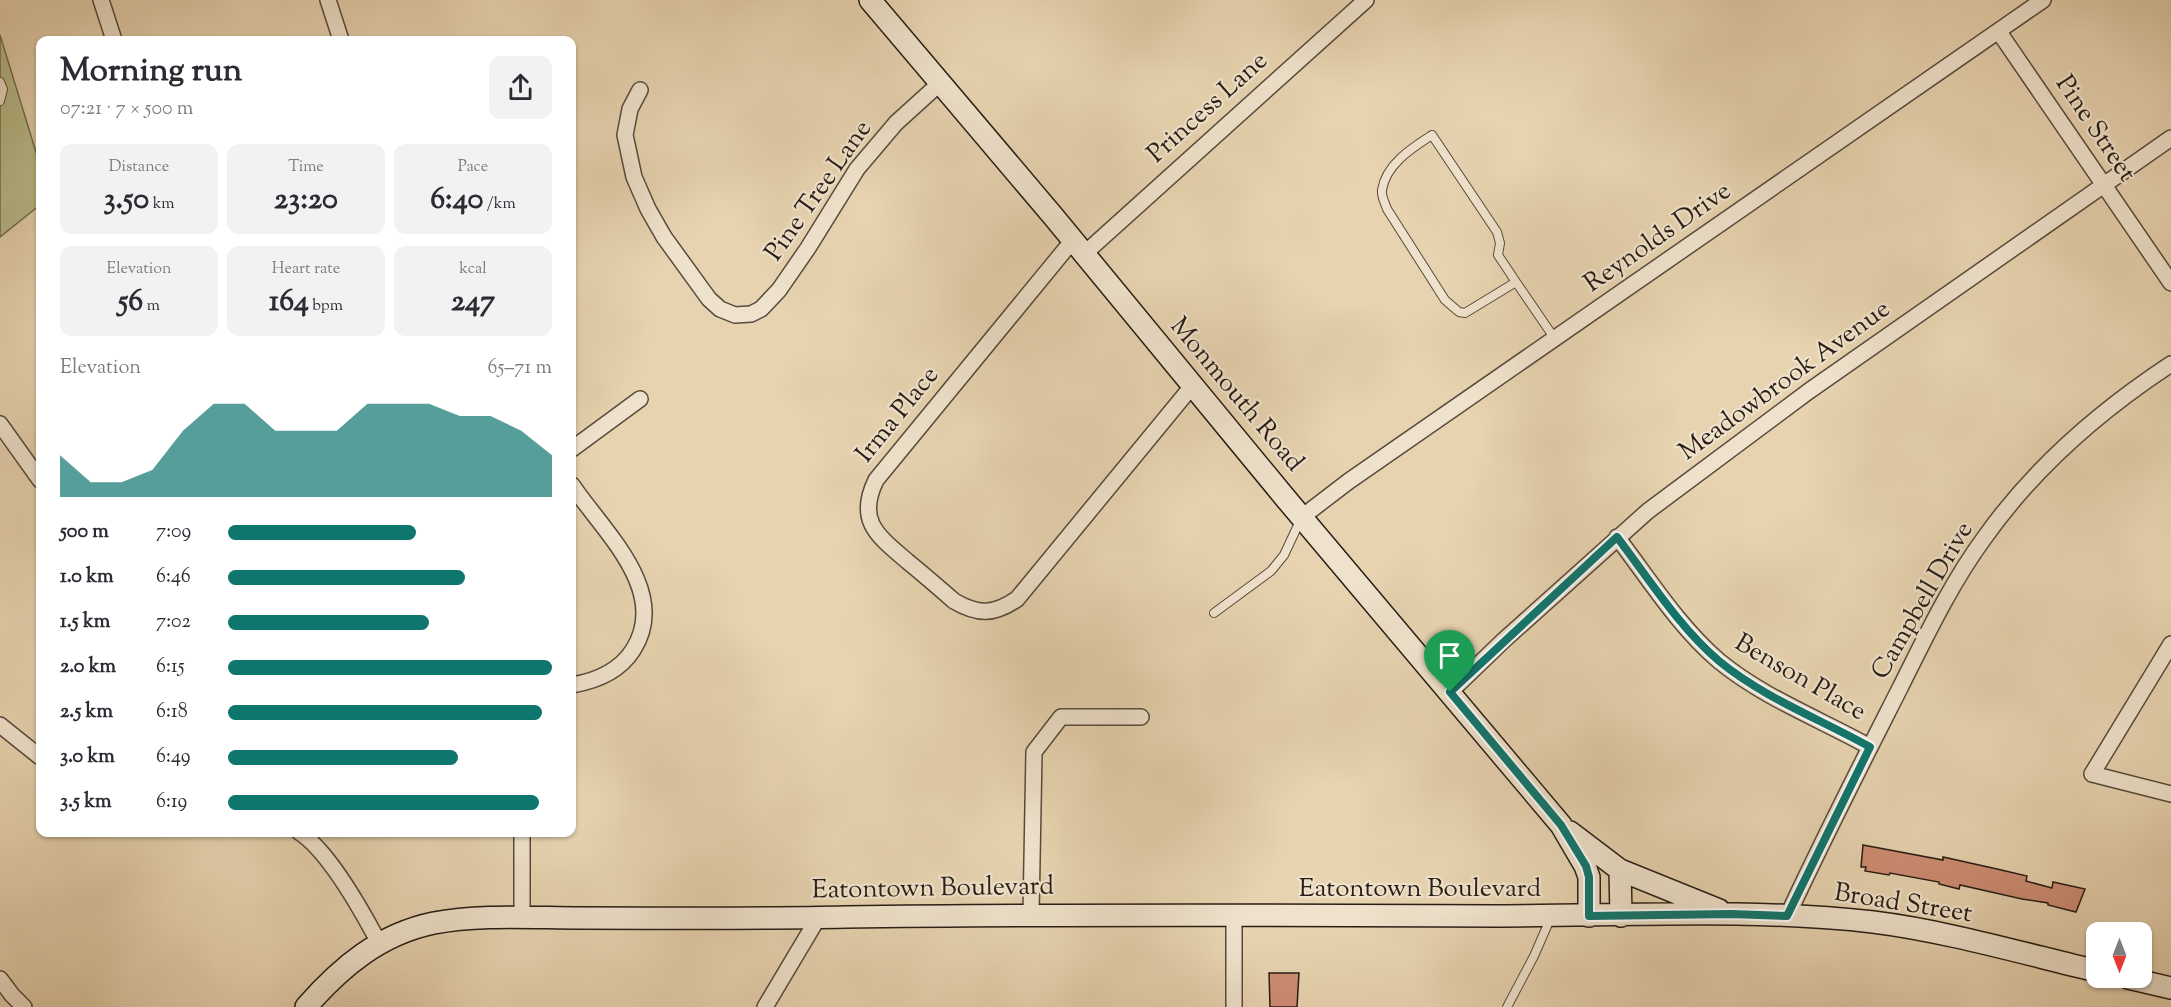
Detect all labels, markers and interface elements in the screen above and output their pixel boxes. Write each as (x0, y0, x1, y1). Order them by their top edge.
street label: Princess Lane (1139, 44, 1277, 172)
text: Morning run (60, 48, 242, 96)
button: share (489, 56, 552, 119)
street label: Pine Street (2046, 68, 2144, 190)
text: 07:21 · 7 × 500 m (60, 95, 193, 124)
street label: Pine Tree Lane (757, 113, 881, 269)
text: Distance (109, 156, 169, 179)
text: Time (288, 156, 324, 179)
text: Pace (458, 156, 488, 179)
street label: Reynolds Drive (1577, 174, 1739, 302)
text: 3.50 (103, 179, 149, 222)
text: 23:20 (274, 179, 338, 222)
text: 6:40 (430, 179, 483, 222)
text: km (149, 193, 175, 216)
text: /km (483, 193, 516, 216)
text: Elevation (107, 258, 171, 281)
text: Heart rate (272, 258, 340, 281)
text: kcal (459, 258, 487, 281)
text: 56 (118, 281, 143, 324)
text: 164 (269, 281, 309, 324)
text: 247 (451, 281, 495, 324)
street label: Meadowbrook Avenue (1672, 292, 1898, 470)
text: m (143, 295, 160, 318)
text: bpm (309, 295, 343, 318)
street label: Monmouth Road (1160, 310, 1312, 481)
text: Elevation (60, 354, 141, 383)
text: 65–71 m (488, 354, 552, 383)
street label: Irma Place (848, 359, 948, 471)
street label: Campbell Drive (1863, 515, 1983, 687)
text: 500 m (60, 518, 109, 547)
text: 7:09 (156, 518, 191, 547)
text: 1.0 km (60, 563, 114, 592)
text: 6:46 (156, 563, 191, 592)
text: 1.5 km (60, 608, 110, 637)
text: 7:02 (156, 608, 191, 637)
street label: Benson Place (1727, 625, 1873, 731)
pin (1424, 630, 1475, 692)
icon: arrive (1433, 639, 1466, 672)
text: 2.0 km (60, 653, 116, 682)
text: 6:15 (156, 653, 185, 682)
text: 2.5 km (60, 698, 113, 727)
text: 6:18 (156, 698, 188, 727)
text: 3.0 km (60, 743, 115, 772)
text: 6:49 (156, 743, 191, 772)
text: 3.5 km (60, 788, 112, 817)
text: 6:19 (156, 788, 187, 817)
street label: Eatontown Boulevard (812, 868, 1055, 910)
street label: Eatontown Boulevard (1299, 871, 1541, 908)
street label: Broad Street (1831, 875, 1975, 933)
north arrow (2086, 922, 2152, 988)
map controls (2086, 922, 2152, 988)

